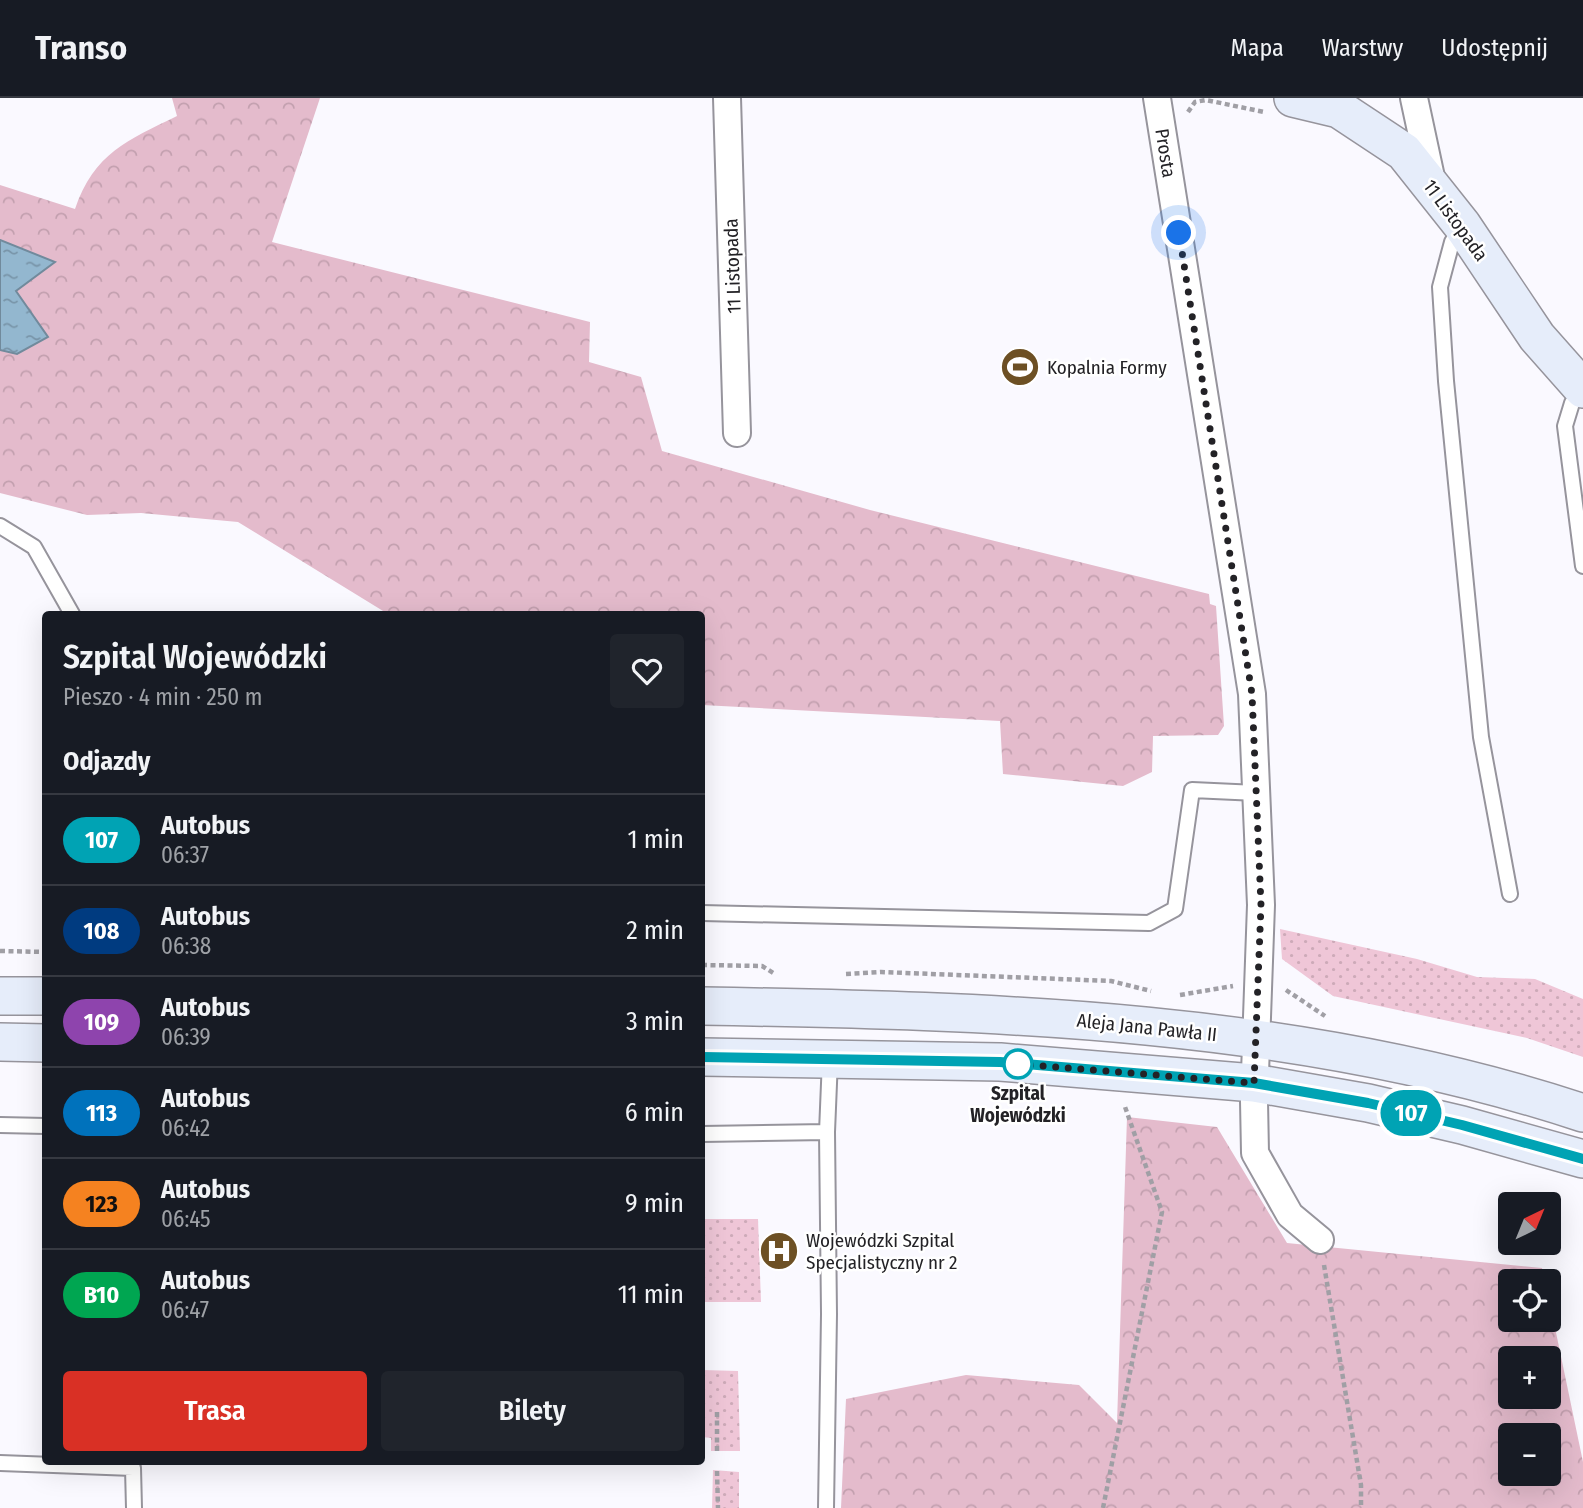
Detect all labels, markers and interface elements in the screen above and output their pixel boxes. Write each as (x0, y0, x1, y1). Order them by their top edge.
text: Transo (35, 28, 127, 68)
text: Mapa (1231, 34, 1284, 62)
text: Warstwy (1322, 34, 1403, 62)
text: Udostępnij (1441, 34, 1548, 62)
street label: Prosta (1150, 127, 1181, 179)
street label: 11 Listopada (1418, 175, 1493, 265)
your location (1161, 215, 1196, 250)
street label: 11 Listopada (719, 218, 746, 314)
sports icon: Kopalnia Formy (999, 346, 1041, 388)
place label: Kopalnia Formy (1047, 356, 1167, 379)
button: heart (610, 634, 684, 708)
text: Szpital Wojewódzki (63, 637, 327, 677)
text: Pieszo · 4 min · 250 m (63, 683, 262, 711)
text: Odjazdy (63, 746, 150, 777)
text: Autobus (161, 810, 250, 841)
text: 1 min (628, 824, 684, 855)
text: 107 (85, 826, 118, 854)
text: 06:37 (161, 841, 209, 869)
text: Autobus (161, 901, 250, 932)
text: 2 min (626, 915, 684, 946)
text: 108 (84, 917, 119, 945)
text: 06:38 (161, 932, 211, 960)
text: Autobus (161, 992, 250, 1023)
text: 3 min (626, 1006, 684, 1037)
text: 109 (84, 1008, 119, 1036)
street label: Aleja Jana Pawła II (1076, 1009, 1218, 1046)
text: 06:39 (161, 1023, 211, 1051)
marker: Szpital Wojewódzki (1003, 1049, 1033, 1079)
place label: Szpital Wojewódzki (970, 1082, 1066, 1127)
text: Autobus (161, 1083, 250, 1114)
line badge: 107 (1371, 1090, 1451, 1136)
text: 6 min (625, 1097, 684, 1128)
text: 113 (86, 1099, 117, 1127)
text: 107 (1394, 1099, 1428, 1127)
text: 06:42 (161, 1114, 210, 1142)
text: Autobus (161, 1174, 250, 1205)
text: 9 min (625, 1188, 684, 1219)
text: 123 (85, 1190, 118, 1218)
north arrow (1498, 1192, 1561, 1255)
map controls (1498, 1192, 1561, 1486)
text: 06:45 (161, 1205, 211, 1233)
place label: Wojewódzki Szpital Specjalistyczny nr 2 (806, 1229, 957, 1274)
hospital icon: Wojewódzki Szpital Specjalistyczny nr 2 (758, 1230, 800, 1272)
text: Autobus (161, 1265, 250, 1296)
button: locate (1498, 1269, 1561, 1332)
text: 11 min (618, 1279, 684, 1310)
text: B10 (84, 1281, 119, 1309)
text: 06:47 (161, 1296, 209, 1324)
button: + (1498, 1346, 1561, 1409)
button: Trasa (63, 1371, 367, 1451)
button: Bilety (381, 1371, 684, 1451)
button: − (1498, 1423, 1561, 1486)

